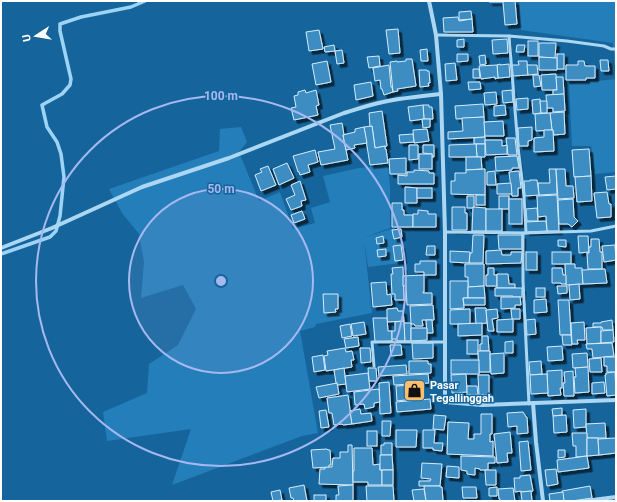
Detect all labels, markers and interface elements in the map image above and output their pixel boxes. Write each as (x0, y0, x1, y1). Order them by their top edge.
north arrow (16, 16, 56, 56)
text: U (20, 33, 34, 43)
text: 100 m (204, 89, 238, 103)
text: 50 m (207, 182, 235, 196)
centre of rings (214, 274, 228, 288)
shop icon: Pasar Tegallinggah (402, 378, 428, 404)
place label: Pasar Tegallinggah (430, 379, 494, 405)

